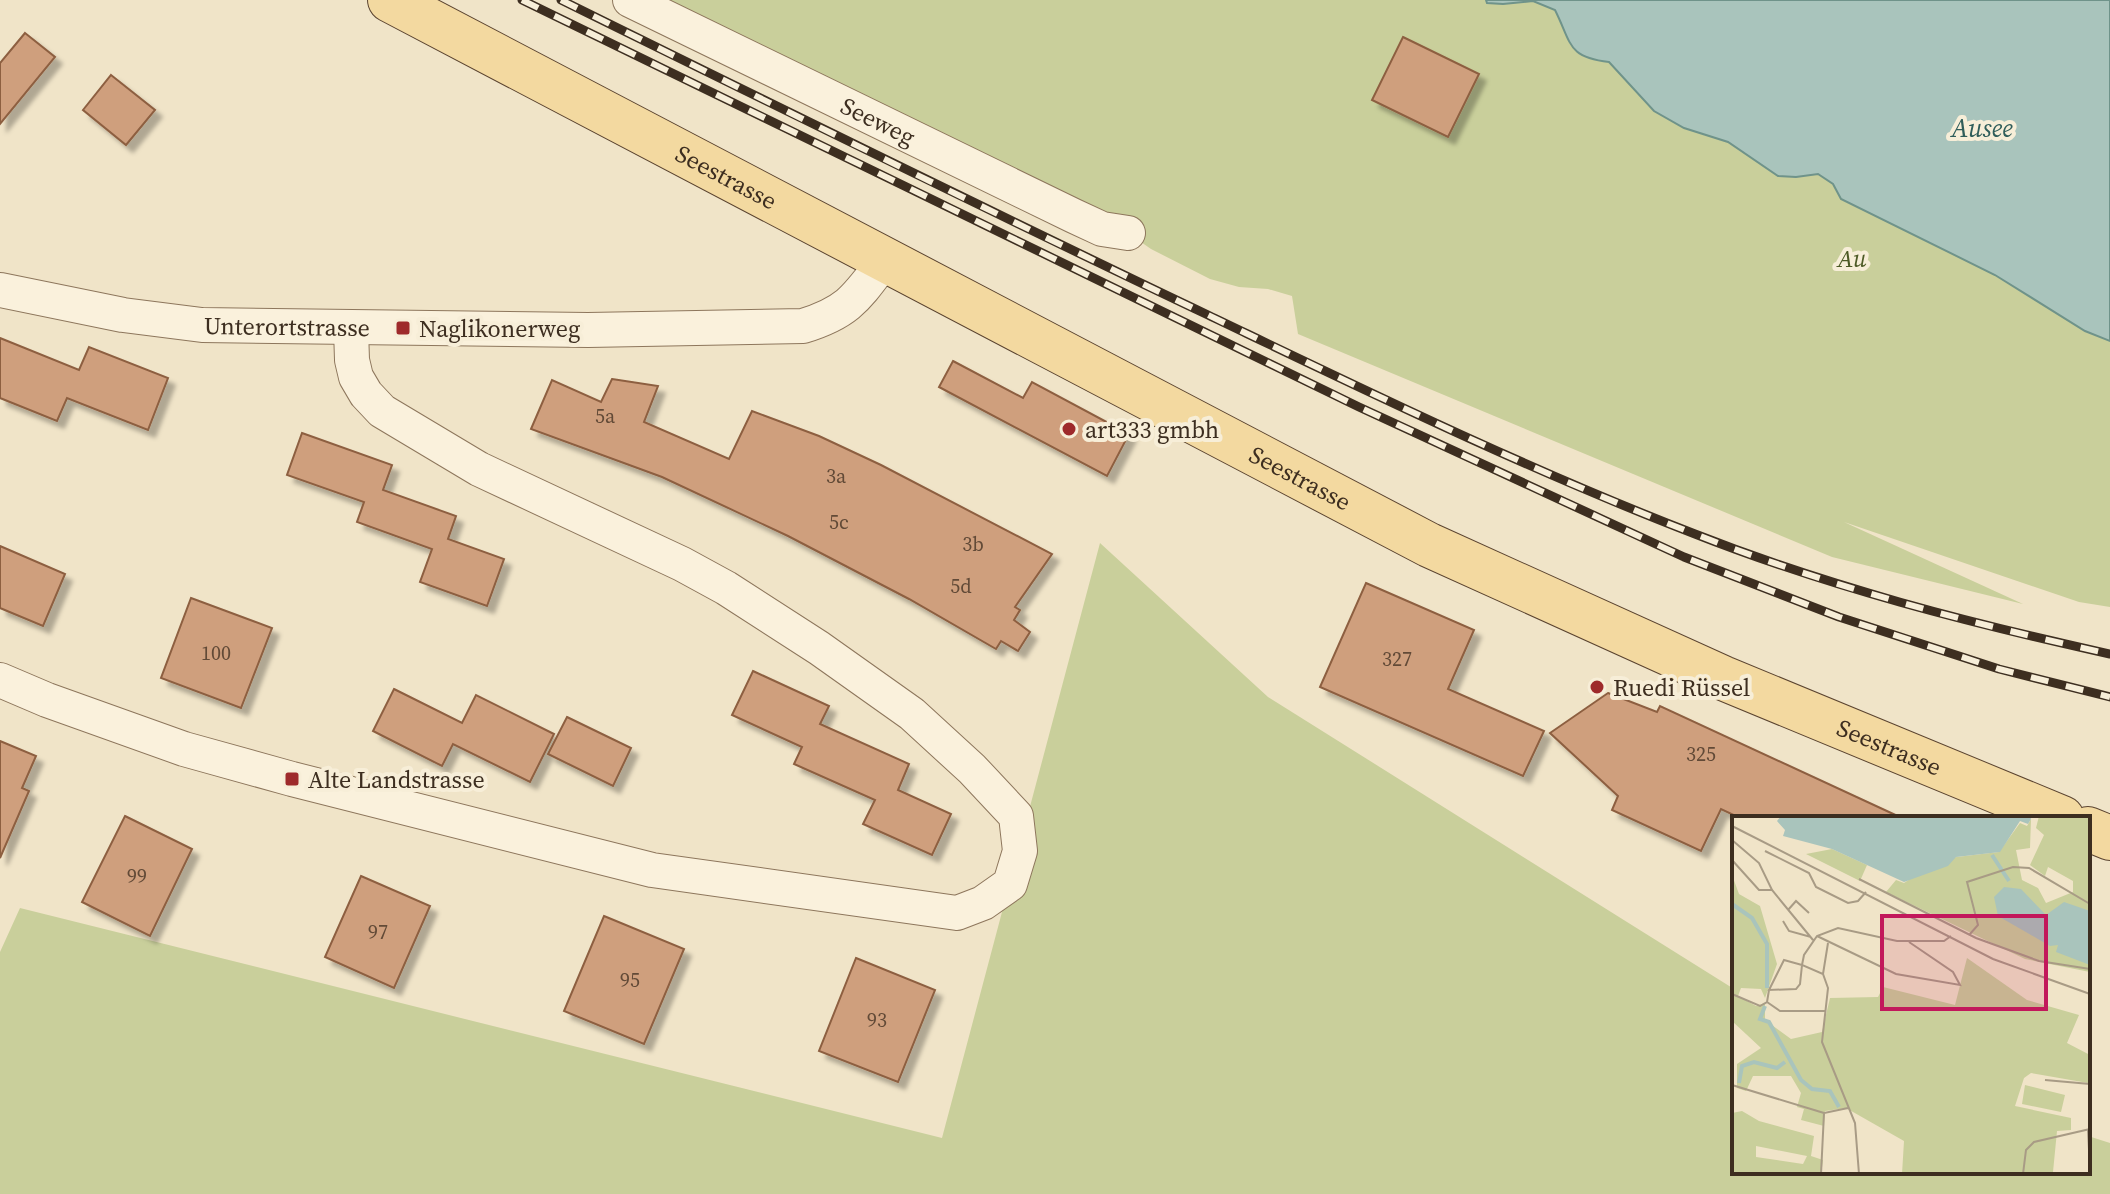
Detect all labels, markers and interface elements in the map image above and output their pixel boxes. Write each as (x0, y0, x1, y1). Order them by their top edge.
street label: Seeweg (835, 89, 921, 153)
water label: Ausee (1949, 110, 2013, 146)
street label: Seestrasse (670, 136, 783, 217)
park label: Au (1836, 242, 1867, 275)
street label: Unterortstrasse (204, 309, 370, 344)
place label: Naglikonerweg (419, 312, 580, 345)
marker: Naglikonerweg (394, 319, 412, 337)
house number: 5a (595, 402, 616, 430)
place label: art333 gmbh (1085, 413, 1219, 446)
marker: art333 gmbh (1060, 420, 1078, 438)
street label: Seestrasse (1244, 437, 1357, 518)
house number: 3a (826, 462, 847, 490)
house number: 5c (829, 508, 849, 536)
house number: 3b (962, 530, 984, 558)
house number: 5d (950, 572, 972, 600)
house number: 100 (201, 639, 231, 667)
house number: 327 (1382, 645, 1412, 673)
place label: Ruedi Rüssel (1613, 671, 1750, 704)
marker: Ruedi Rüssel (1588, 678, 1606, 696)
street label: Seestrasse (1832, 710, 1947, 783)
house number: 325 (1686, 740, 1716, 768)
place label: Alte Landstrasse (308, 763, 485, 796)
marker: Alte Landstrasse (283, 770, 301, 788)
inset map (1732, 816, 2090, 1174)
house number: 99 (127, 862, 147, 890)
house number: 97 (368, 918, 388, 946)
house number: 95 (620, 966, 640, 994)
house number: 93 (867, 1006, 887, 1034)

